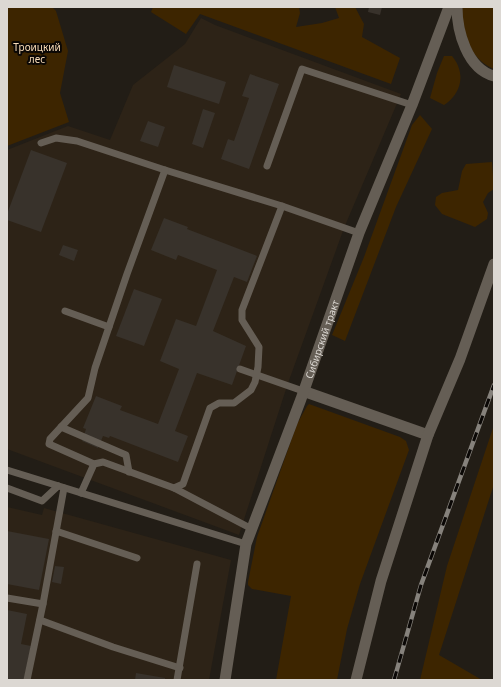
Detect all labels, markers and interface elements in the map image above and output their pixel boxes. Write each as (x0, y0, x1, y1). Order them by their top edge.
park label: Троицкий лес (13, 40, 61, 66)
street label: Сибирский тракт (302, 298, 342, 380)

